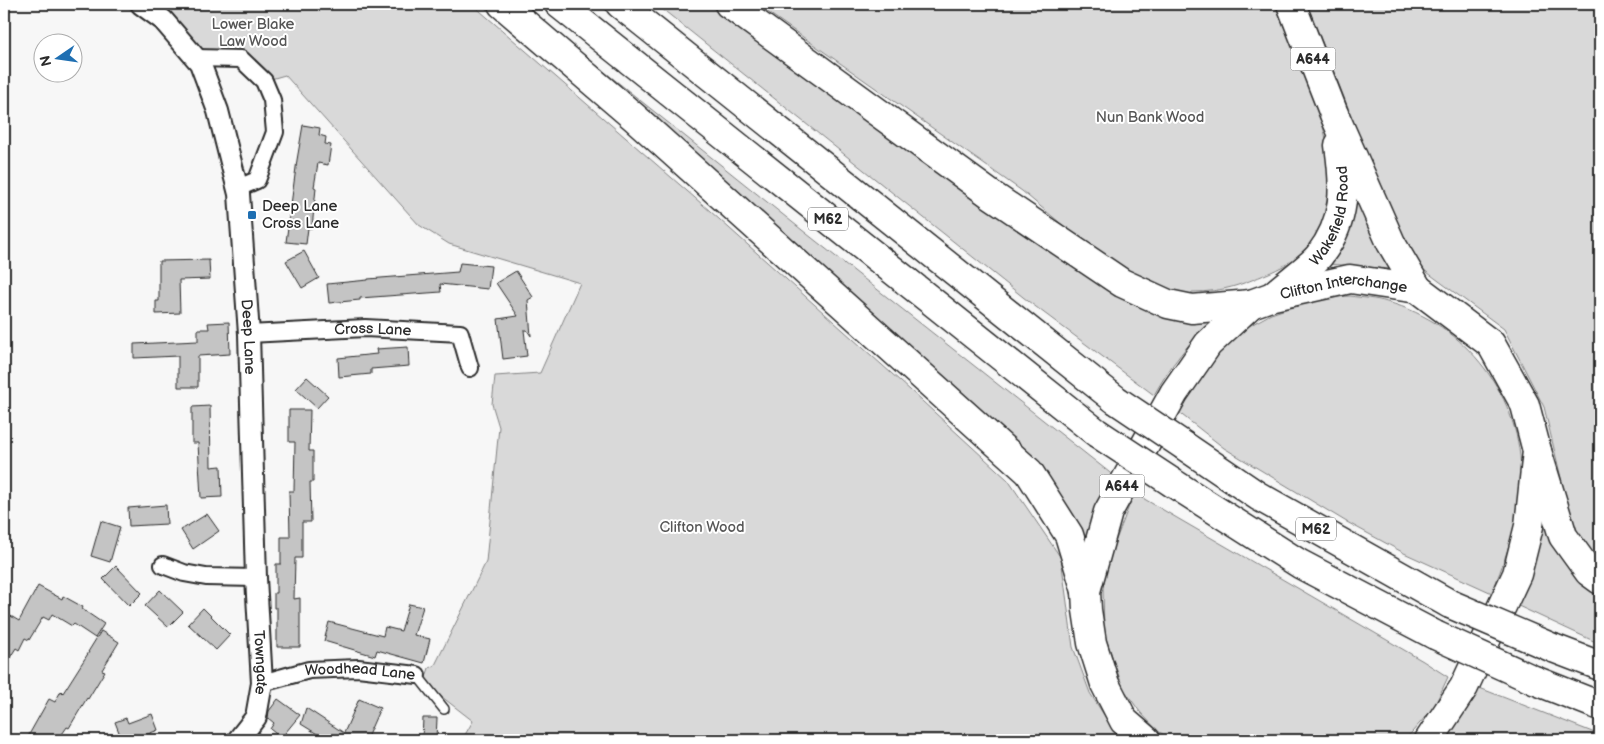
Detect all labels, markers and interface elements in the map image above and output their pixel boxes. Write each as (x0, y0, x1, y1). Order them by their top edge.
park label: Lower Blake Law Wood (212, 15, 295, 51)
north arrow (32, 32, 82, 82)
road number: A644 (1290, 48, 1336, 70)
text: N (36, 54, 55, 68)
park label: Nun Bank Wood (1096, 108, 1204, 127)
street label: Wakefield Road (1306, 165, 1353, 270)
place label: Deep Lane Cross Lane (262, 197, 339, 233)
road number: M62 (808, 208, 848, 230)
marker: Deep Lane Cross Lane (246, 209, 258, 221)
street label: Clifton Interchange (1278, 270, 1409, 304)
street label: Deep Lane (237, 299, 259, 375)
street label: Cross Lane (334, 319, 412, 340)
road number: A644 (1100, 474, 1144, 498)
park label: Clifton Wood (659, 518, 745, 537)
road number: M62 (1296, 518, 1336, 540)
street label: Towngate (249, 630, 271, 696)
street label: Woodhead Lane (304, 659, 416, 685)

